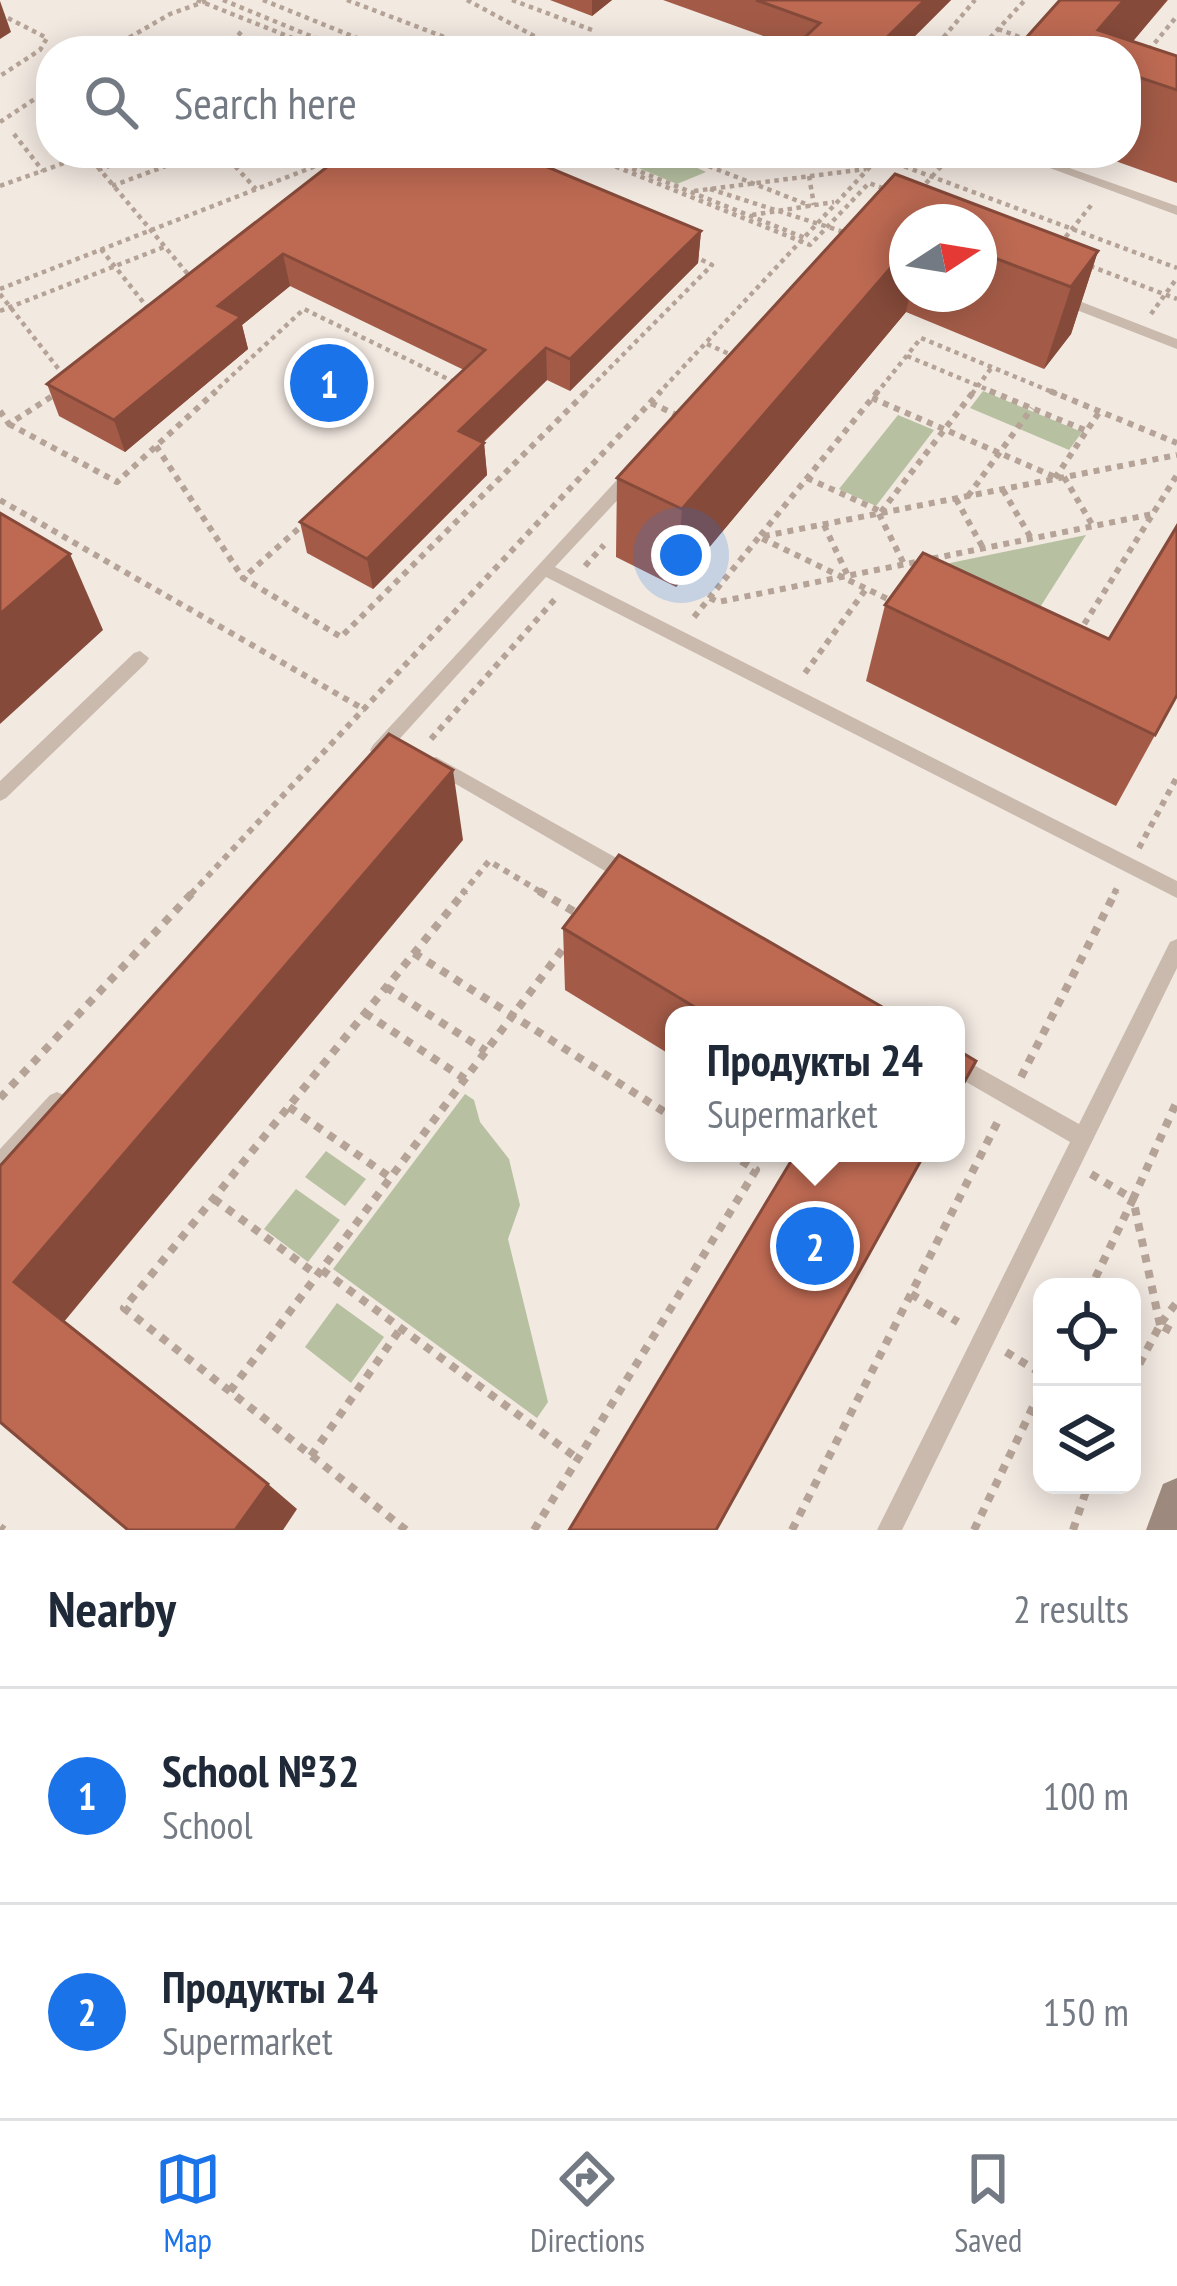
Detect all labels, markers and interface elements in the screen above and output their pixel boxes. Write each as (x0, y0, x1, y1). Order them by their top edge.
search box (36, 36, 1141, 168)
icon: search (78, 69, 144, 135)
text: Search here (174, 73, 357, 131)
north arrow (889, 204, 997, 312)
pin: 1 (290, 338, 368, 428)
your location (651, 525, 711, 585)
popup (665, 1006, 965, 1162)
text: Продукты 24 (707, 1030, 923, 1088)
text: Supermarket (707, 1088, 878, 1139)
pin: 2 (776, 1201, 854, 1291)
map controls (1033, 1278, 1141, 1494)
button: locate (1033, 1278, 1141, 1386)
button: layers (1033, 1386, 1141, 1494)
text: Nearby (48, 1575, 176, 1641)
text: 2 results (1013, 1583, 1129, 1634)
text: School №32 (162, 1741, 360, 1799)
text: 1 (78, 1770, 96, 1821)
text: 100 m (1043, 1770, 1129, 1821)
text: School (162, 1799, 253, 1850)
text: Продукты 24 (162, 1957, 378, 2015)
text: 2 (78, 1986, 96, 2037)
text: 150 m (1043, 1986, 1129, 2037)
text: Supermarket (162, 2015, 333, 2066)
tab: Map (155, 2146, 221, 2261)
tab: Directions (530, 2146, 645, 2261)
tab: Saved (954, 2146, 1022, 2261)

